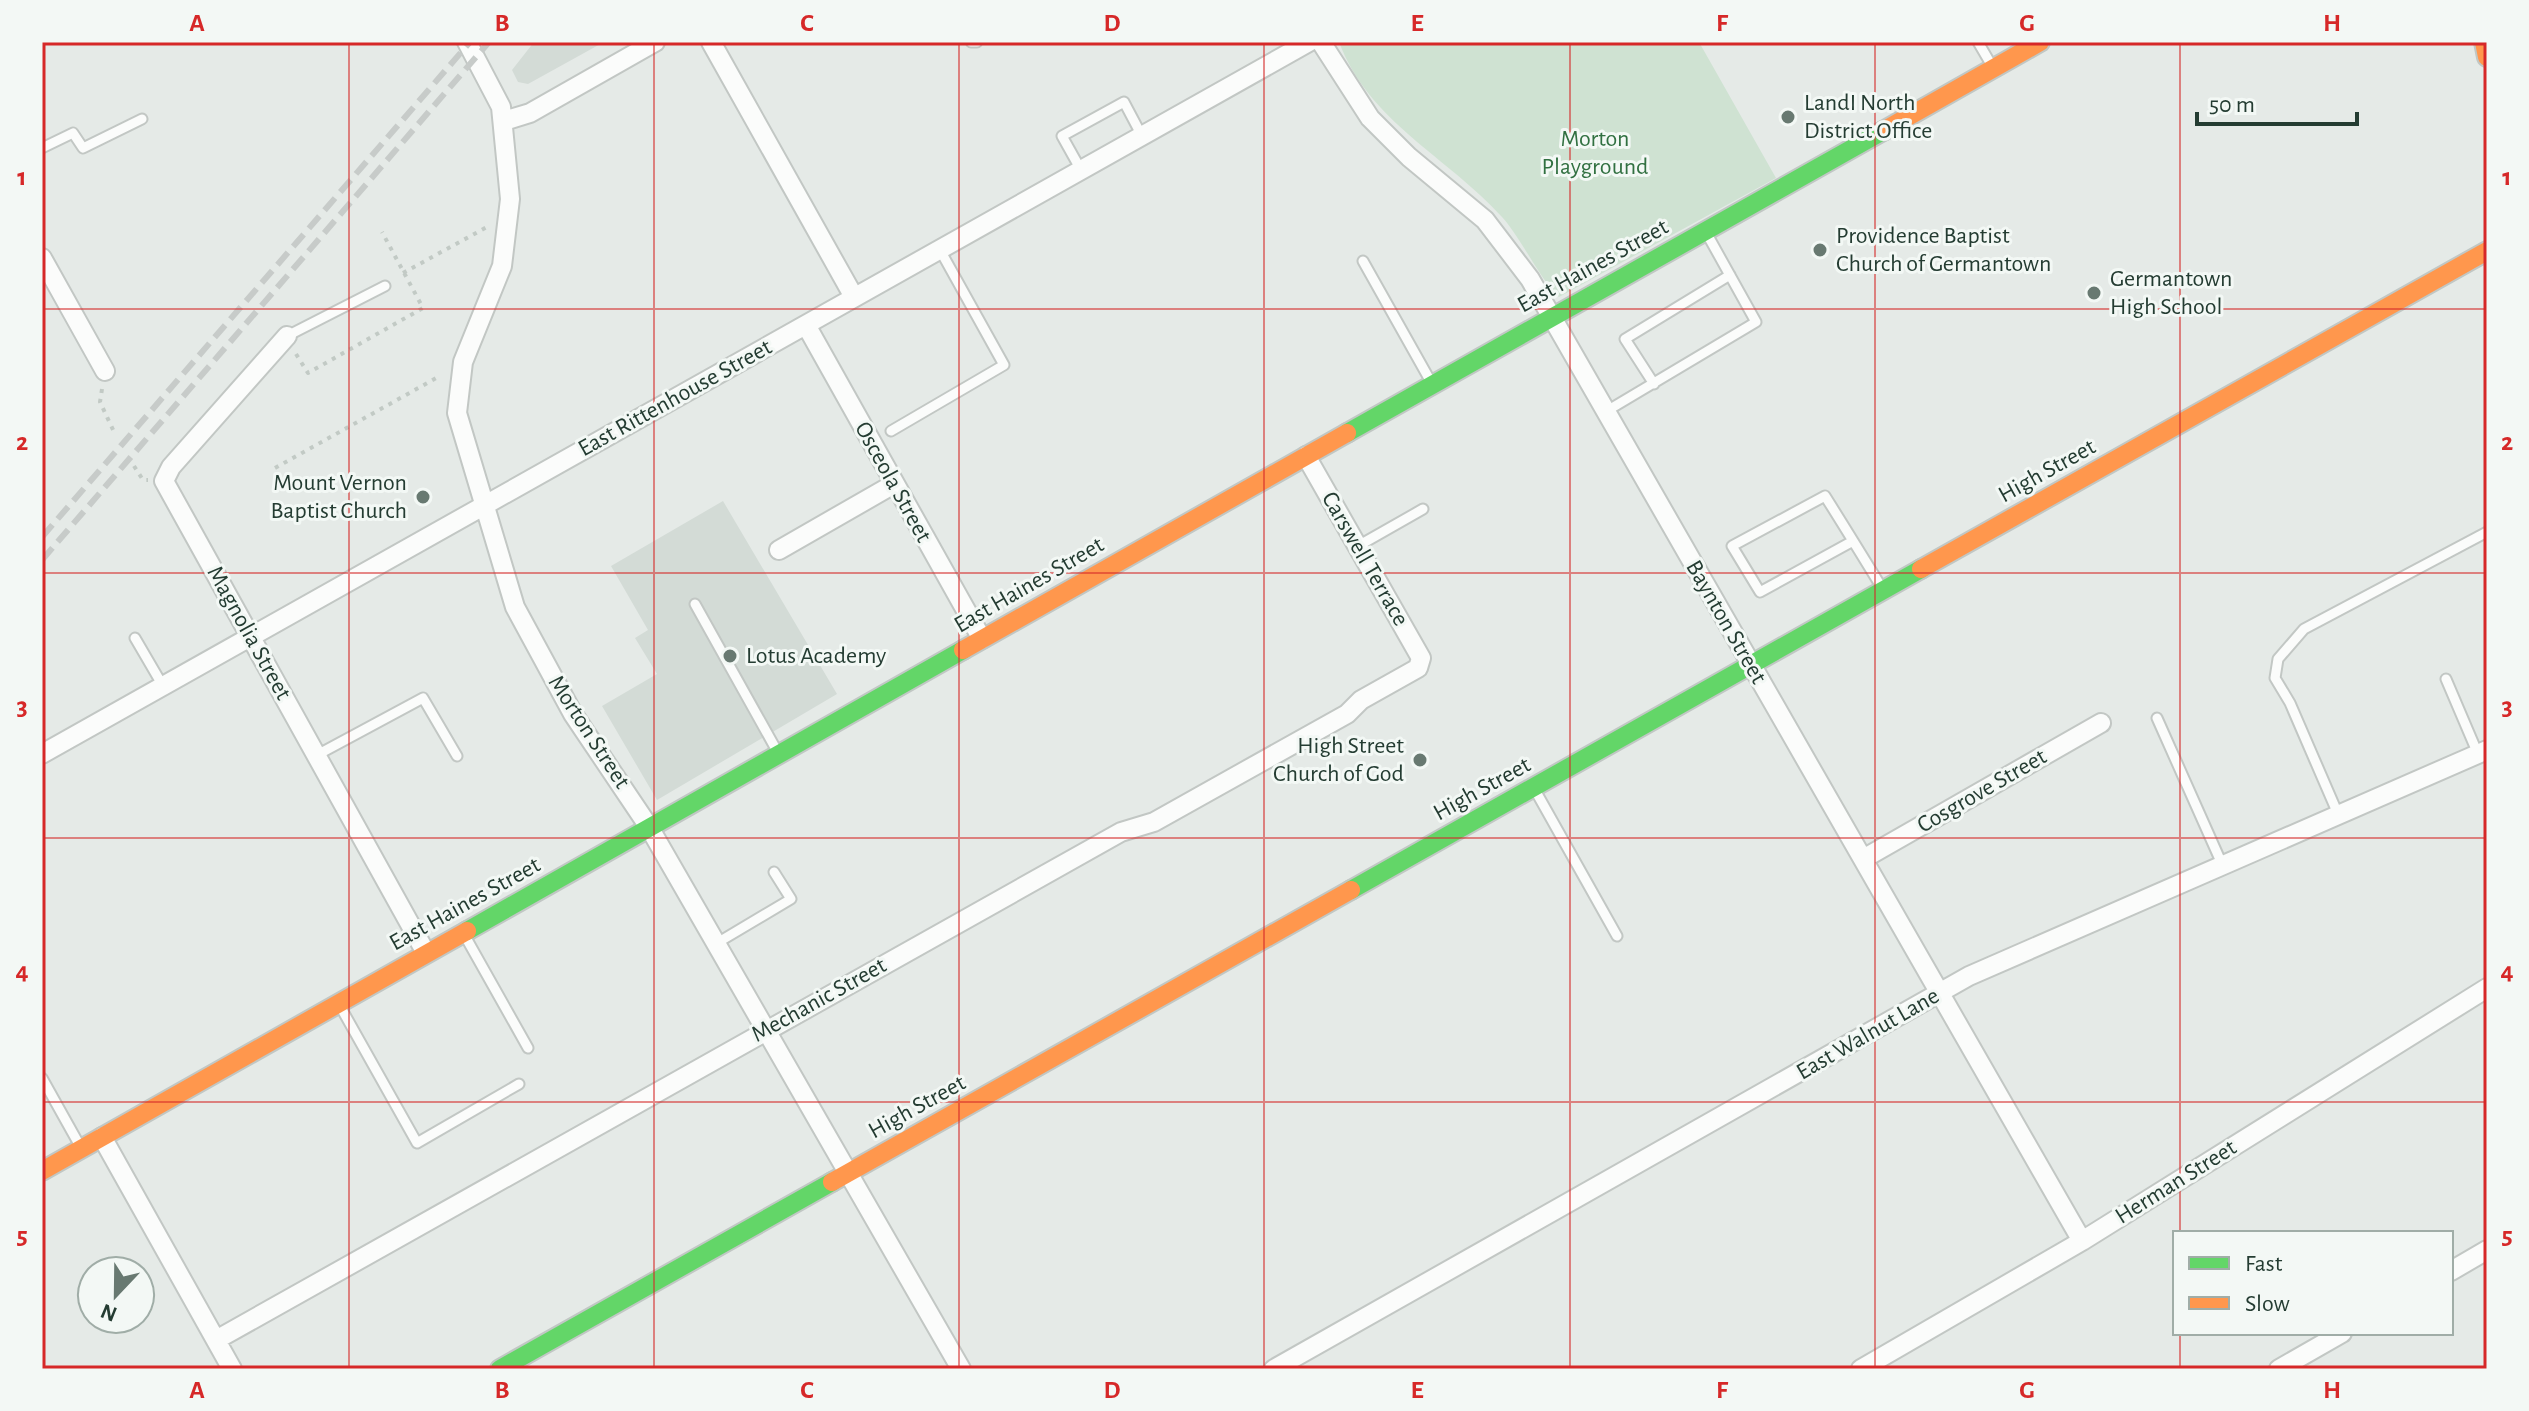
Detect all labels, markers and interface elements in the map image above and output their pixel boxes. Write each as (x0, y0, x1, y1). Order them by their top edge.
text: A (189, 10, 205, 36)
text: B (494, 10, 510, 36)
text: C (800, 10, 814, 36)
text: D (1103, 10, 1121, 36)
text: E (1410, 10, 1424, 36)
text: F (1716, 10, 1729, 36)
text: G (2019, 10, 2035, 36)
text: H (2323, 10, 2341, 36)
scale bar (2197, 76, 2357, 126)
place label: LandI North District Office (1804, 91, 1932, 143)
text: 50 m (2209, 93, 2255, 117)
marker: LandI North District Office (1779, 108, 1797, 126)
park label: Morton Playground (1542, 127, 1648, 179)
text: 1 (17, 164, 27, 190)
text: 1 (2502, 164, 2512, 190)
street label: East Haines Street (1514, 215, 1673, 317)
place label: Providence Baptist Church of Germantown (1836, 224, 2051, 276)
marker: Providence Baptist Church of Germantown (1811, 241, 1829, 259)
place label: Germantown High School (2110, 267, 2233, 319)
marker: Germantown High School (2085, 284, 2103, 302)
street label: East Rittenhouse Street (574, 335, 776, 461)
street label: Osceola Street (850, 418, 936, 547)
text: 2 (16, 429, 28, 455)
text: 2 (2501, 429, 2513, 455)
street label: High Street (1994, 434, 2100, 507)
place label: Mount Vernon Baptist Church (270, 471, 407, 523)
marker: Mount Vernon Baptist Church (414, 488, 432, 506)
street label: Carswell Terrace (1317, 488, 1413, 630)
street label: East Haines Street (950, 532, 1108, 637)
street label: Baynton Street (1681, 556, 1771, 688)
street label: Magnolia Street (202, 562, 296, 704)
place label: Lotus Academy (746, 644, 886, 668)
marker: Lotus Academy (721, 647, 739, 665)
street label: Morton Street (544, 671, 635, 793)
text: 3 (16, 694, 28, 720)
text: 3 (2501, 694, 2513, 720)
place label: High Street Church of God (1273, 734, 1404, 786)
street label: Cosgrove Street (1913, 744, 2051, 838)
marker: High Street Church of God (1411, 751, 1429, 769)
street label: High Street (1429, 752, 1535, 825)
street label: East Haines Street (386, 853, 545, 955)
street label: Mechanic Street (748, 953, 891, 1047)
text: 4 (15, 958, 29, 984)
text: 4 (2500, 958, 2514, 984)
street label: East Walnut Lane (1793, 984, 1943, 1084)
street label: High Street (864, 1070, 970, 1143)
street label: Herman Street (2111, 1135, 2241, 1229)
text: 5 (16, 1223, 28, 1249)
text: 5 (2501, 1223, 2513, 1249)
legend (2173, 1231, 2453, 1335)
text: Fast (2245, 1252, 2283, 1276)
north arrow (76, 1255, 156, 1335)
text: Slow (2245, 1292, 2290, 1316)
text: N (98, 1300, 120, 1326)
text: A (189, 1377, 205, 1403)
text: B (494, 1377, 510, 1403)
text: C (800, 1377, 814, 1403)
text: D (1103, 1377, 1121, 1403)
text: E (1410, 1377, 1424, 1403)
text: F (1716, 1377, 1729, 1403)
text: G (2019, 1377, 2035, 1403)
text: H (2323, 1377, 2341, 1403)

